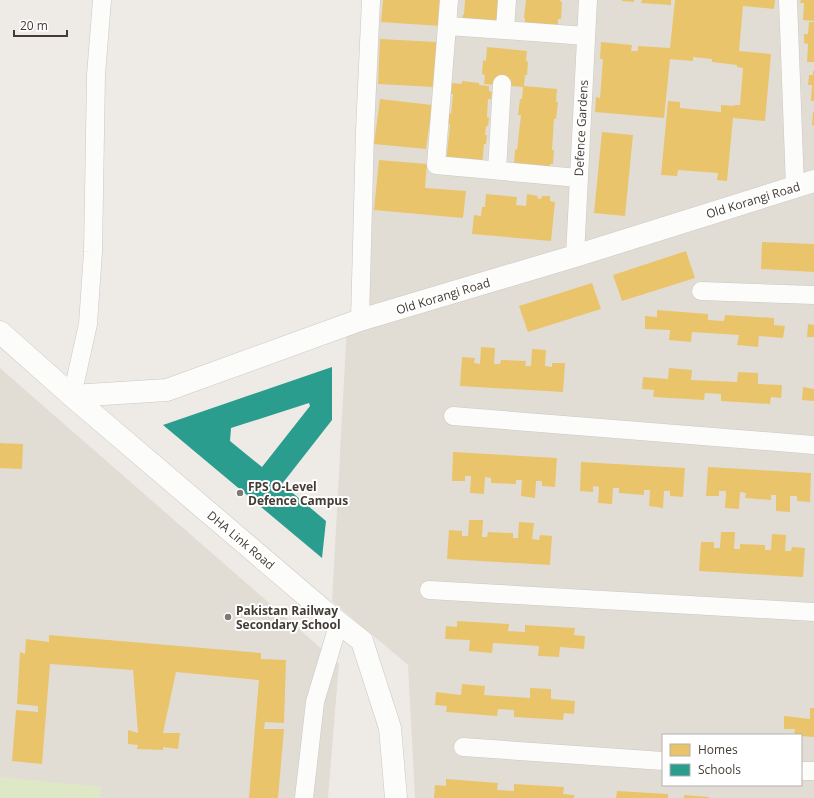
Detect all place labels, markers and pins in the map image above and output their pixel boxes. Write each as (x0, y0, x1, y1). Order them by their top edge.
place label: FPS O-Level Defence Campus (248, 478, 348, 509)
marker: FPS O-Level Defence Campus (235, 488, 245, 498)
place label: Pakistan Railway Secondary School (236, 602, 341, 633)
marker: Pakistan Railway Secondary School (223, 612, 233, 622)

